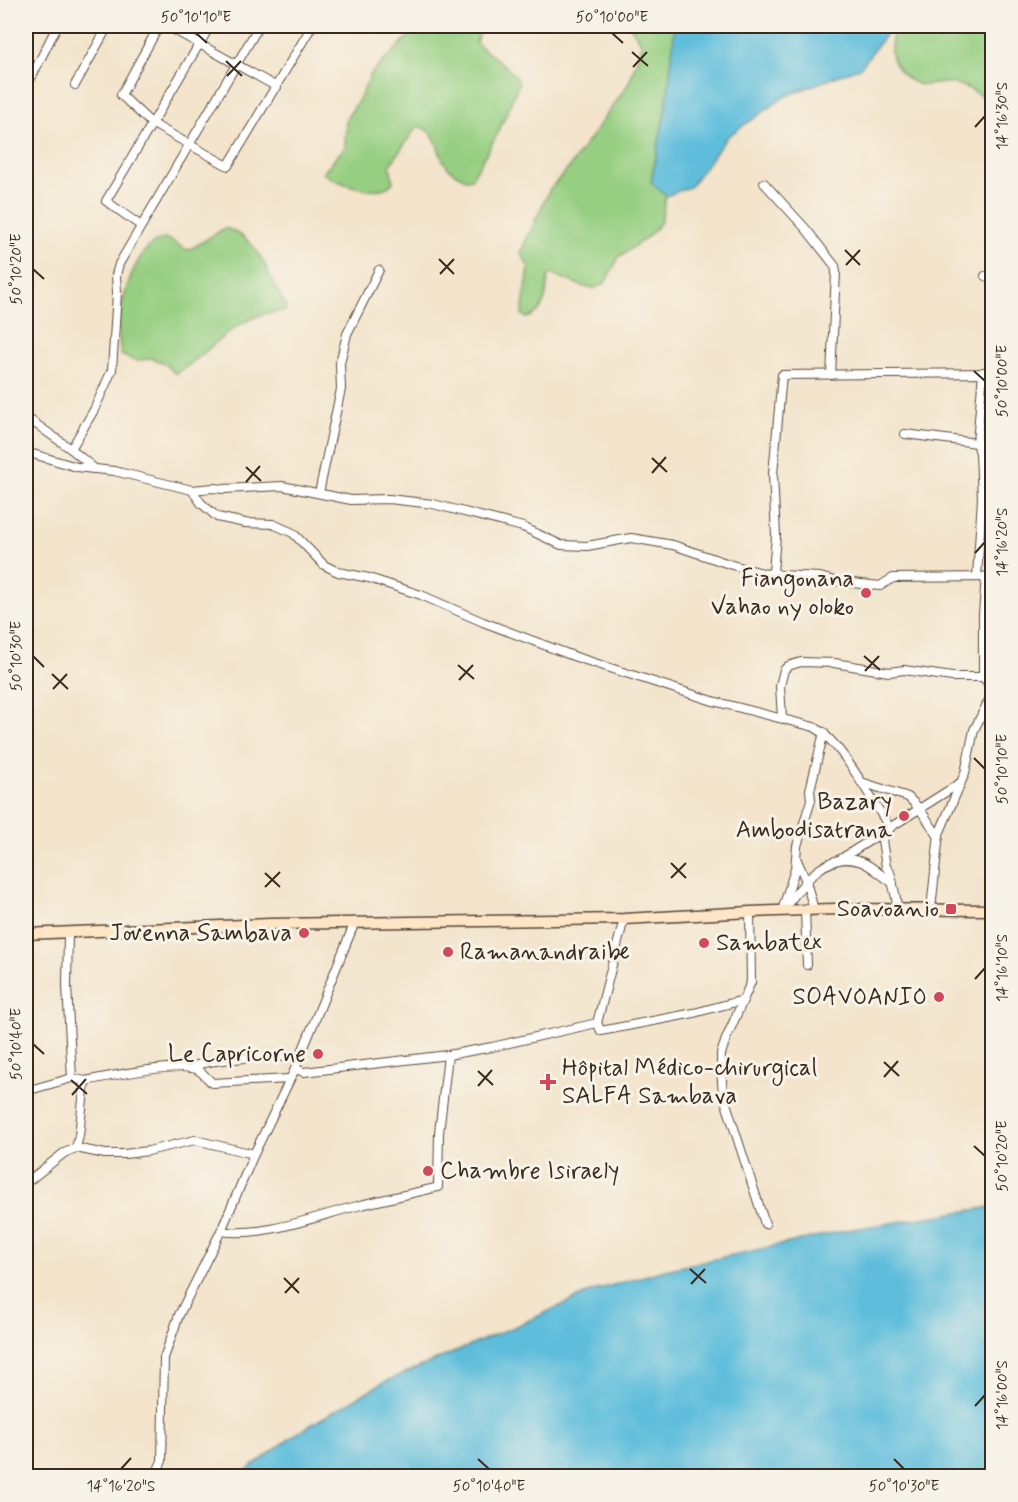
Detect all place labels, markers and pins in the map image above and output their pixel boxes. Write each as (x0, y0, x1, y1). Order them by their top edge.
place label: Fiangonana Vahao ny oloko (711, 564, 854, 623)
marker: Fiangonana Vahao ny oloko (859, 586, 873, 600)
place label: Bazary Ambodisatrana (736, 787, 893, 846)
marker: Bazary Ambodisatrana (897, 809, 911, 823)
place label: Soavoanio (837, 894, 939, 925)
marker: Soavoanio (944, 902, 958, 916)
place label: Jovenna Sambava (109, 918, 292, 949)
marker: Jovenna Sambava (297, 926, 311, 940)
place label: Sambatex (716, 928, 822, 959)
marker: Sambatex (697, 936, 711, 950)
place label: Ramanandraibe (460, 937, 630, 968)
marker: Ramanandraibe (441, 945, 455, 959)
place label: SOAVOANIO (793, 982, 927, 1013)
marker: SOAVOANIO (932, 990, 946, 1004)
place label: Le Capricorne (168, 1039, 306, 1070)
marker: Le Capricorne (311, 1047, 325, 1061)
place label: Hôpital Médico-chirurgical SALFA Sambava (562, 1053, 817, 1112)
marker: Hôpital Médico-chirurgical SALFA Sambava (539, 1073, 557, 1091)
place label: Chambre Isiraely (440, 1156, 619, 1187)
marker: Chambre Isiraely (421, 1164, 435, 1178)

